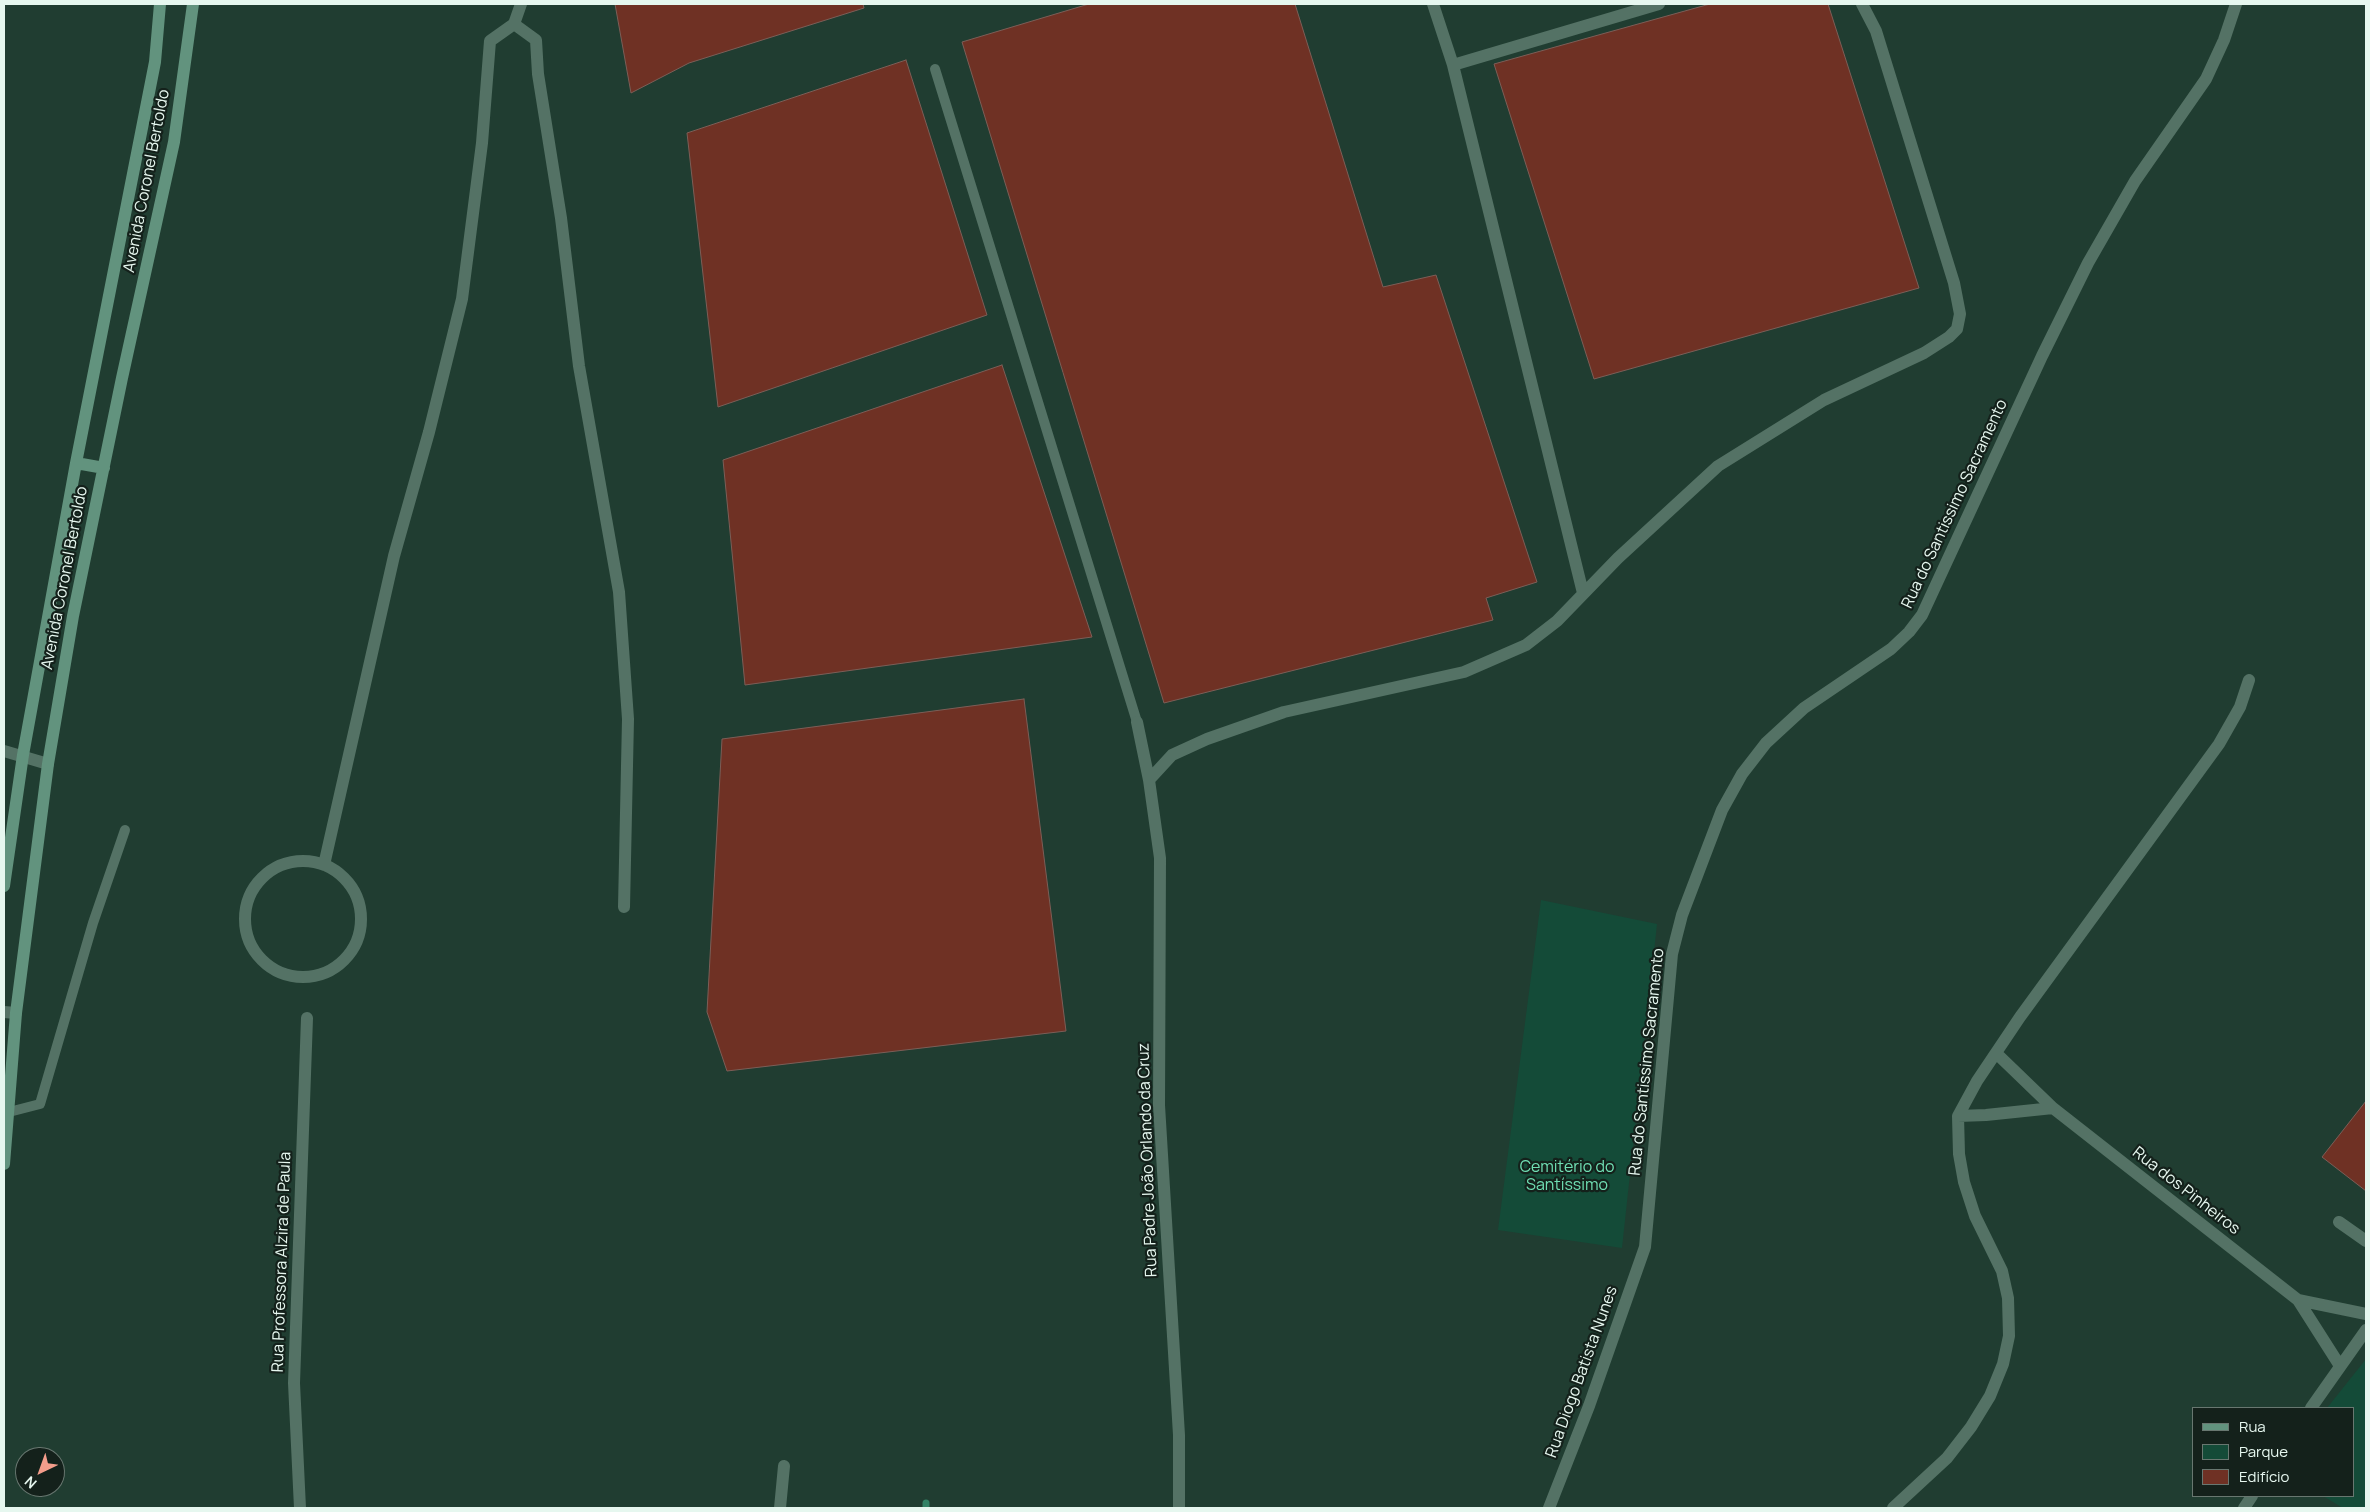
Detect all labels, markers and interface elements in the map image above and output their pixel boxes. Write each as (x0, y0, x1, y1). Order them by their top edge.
street label: Avenida Coronel Bertoldo (120, 88, 174, 274)
street label: Rua do Santissimo Sacramento (1898, 396, 2012, 612)
street label: Avenida Coronel Bertoldo (38, 485, 92, 671)
street label: Rua do Santissimo Sacramento (1626, 947, 1668, 1177)
street label: Rua Padre João Orlando da Cruz (1134, 1043, 1162, 1277)
street label: Rua dos Pinheiros (2128, 1143, 2244, 1239)
street label: Rua Professora Alzira de Paula (269, 1151, 295, 1373)
park label: Cemitério do Santíssimo (1520, 1158, 1614, 1196)
street label: Rua Diogo Batista Nunes (1542, 1284, 1622, 1460)
legend (2192, 1407, 2355, 1497)
text: Rua (2239, 1416, 2266, 1437)
text: Parque (2239, 1441, 2288, 1462)
north arrow (15, 1447, 65, 1497)
text: Edifício (2239, 1466, 2289, 1487)
text: N (20, 1472, 40, 1493)

